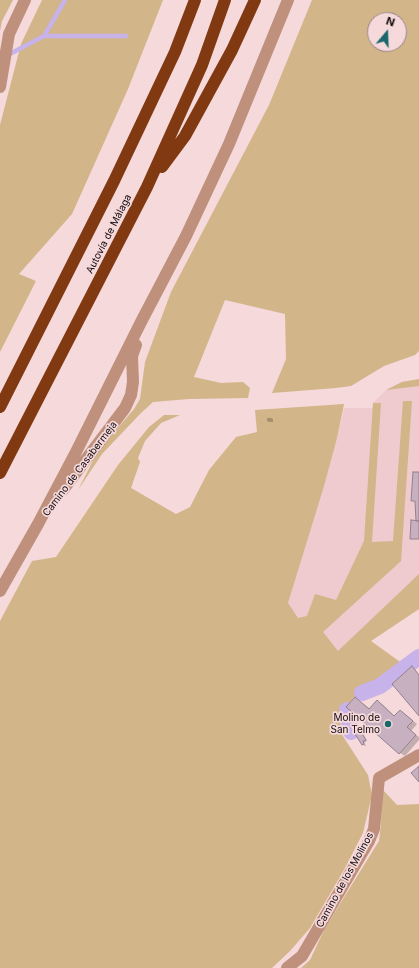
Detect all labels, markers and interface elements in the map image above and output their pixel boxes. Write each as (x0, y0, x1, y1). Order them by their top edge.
north arrow (367, 12, 407, 52)
text: N (384, 14, 397, 30)
street label: Autovía de Málaga (84, 192, 134, 276)
street label: Camino de Casabermeja (40, 419, 120, 519)
place label: Molino de San Telmo (331, 712, 380, 736)
marker: Molino de San Telmo (383, 719, 393, 729)
street label: Camino de los Molinos (314, 830, 376, 930)

